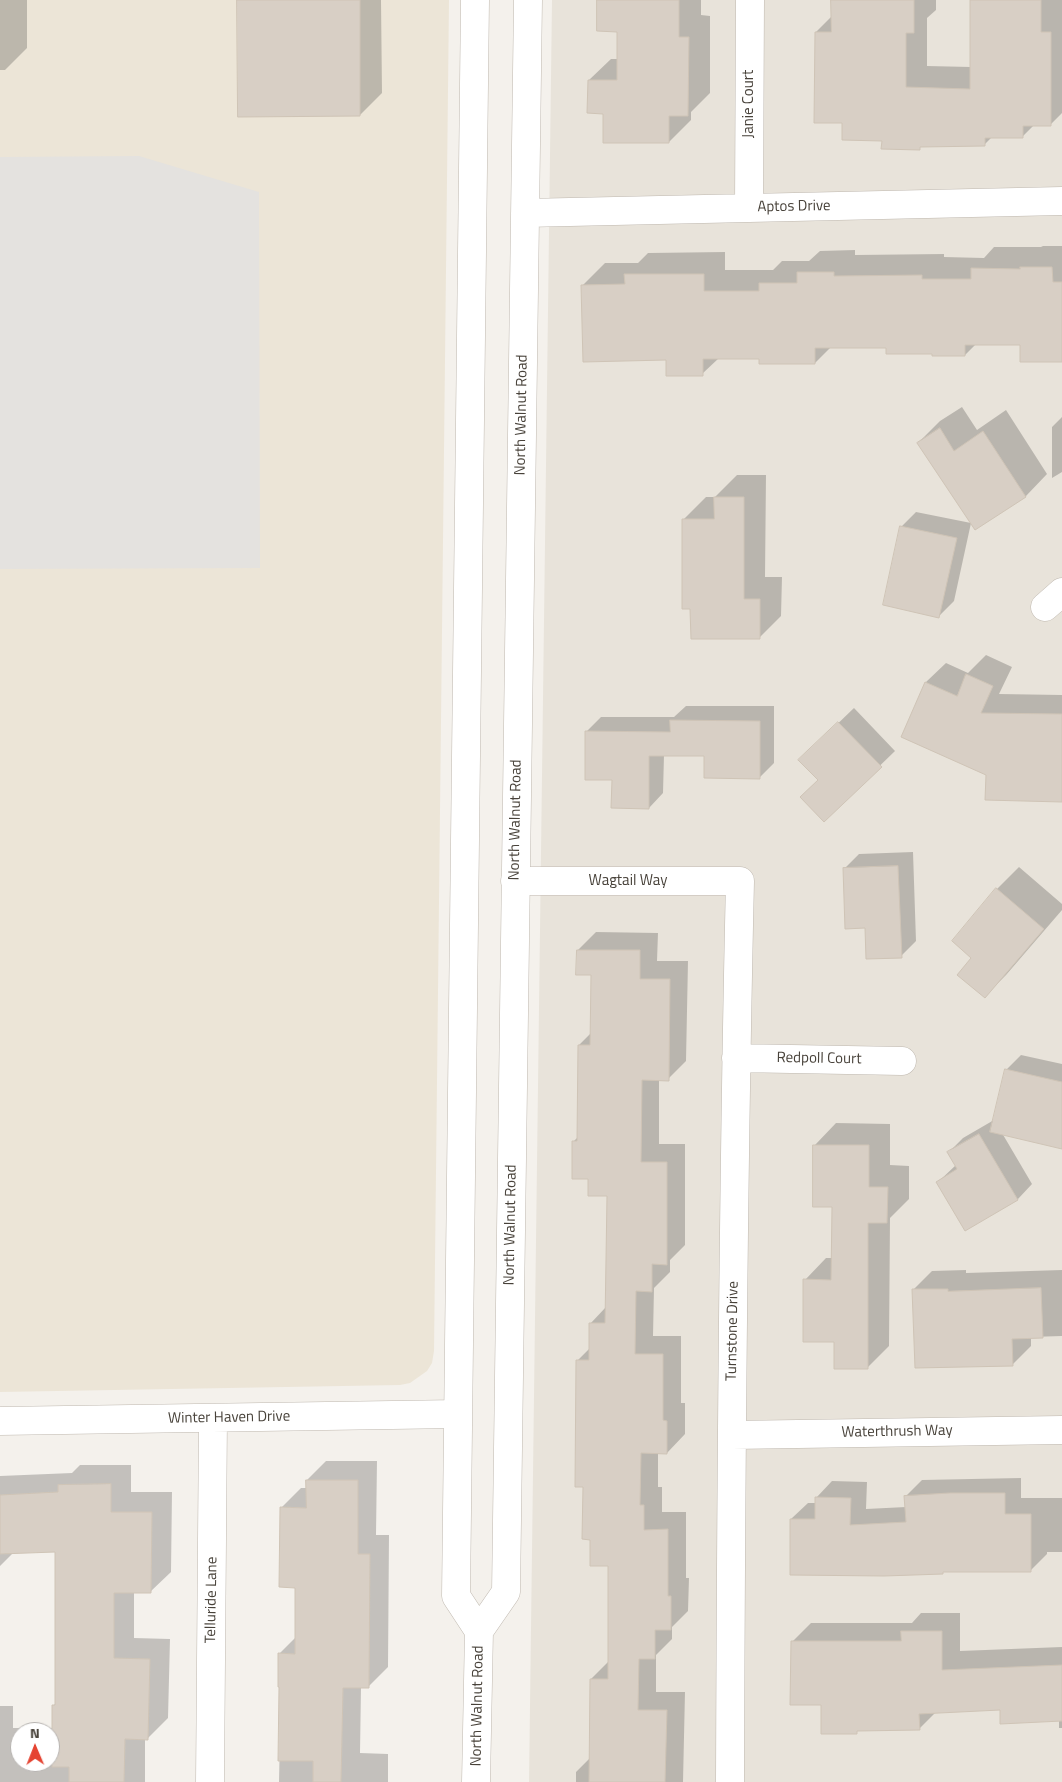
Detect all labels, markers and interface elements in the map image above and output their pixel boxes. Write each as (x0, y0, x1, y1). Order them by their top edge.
street label: Janie Court (740, 70, 758, 138)
street label: Aptos Drive (757, 197, 831, 217)
street label: North Walnut Road (512, 354, 532, 476)
street label: North Walnut Road (506, 759, 526, 881)
street label: Wagtail Way (589, 872, 667, 890)
street label: Redpoll Court (776, 1049, 862, 1069)
street label: North Walnut Road (501, 1164, 521, 1286)
street label: Turnstone Drive (723, 1281, 743, 1381)
street label: Winter Haven Drive (168, 1408, 290, 1428)
street label: Waterthrush Way (841, 1422, 953, 1442)
street label: Telluride Lane (202, 1557, 222, 1643)
street label: North Walnut Road (468, 1645, 488, 1767)
north arrow (10, 1722, 60, 1772)
text: N (30, 1722, 40, 1743)

